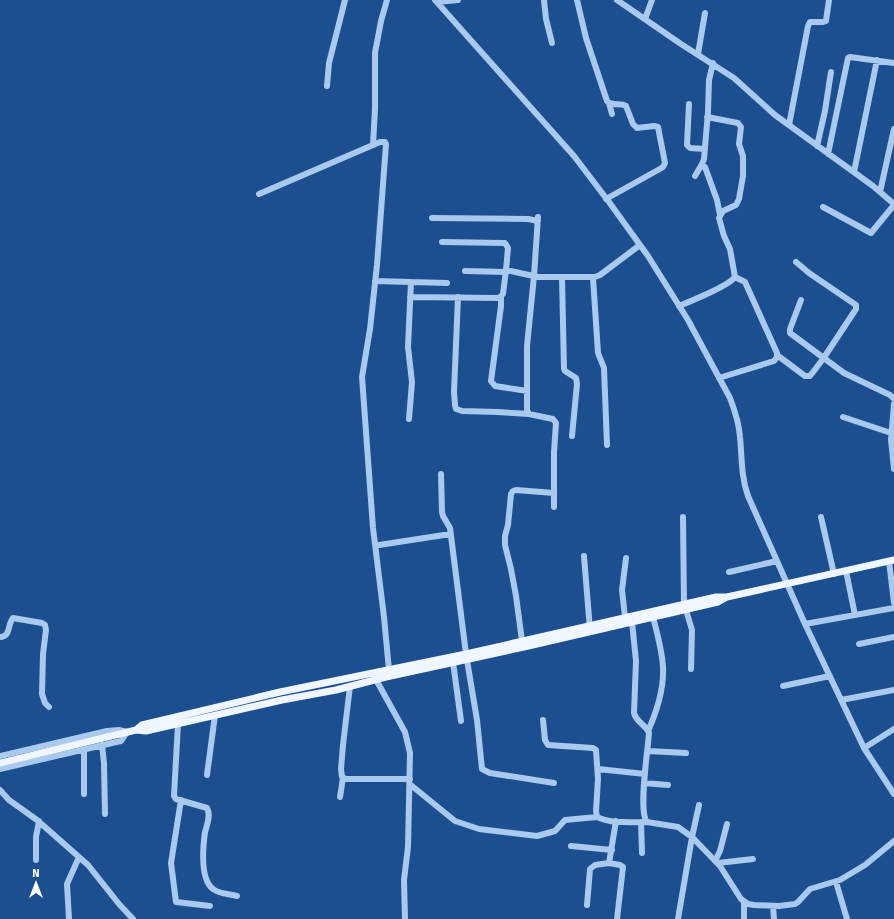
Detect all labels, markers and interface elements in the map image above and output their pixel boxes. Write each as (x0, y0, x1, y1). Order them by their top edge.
north arrow (16, 863, 56, 903)
text: N (32, 867, 40, 880)

